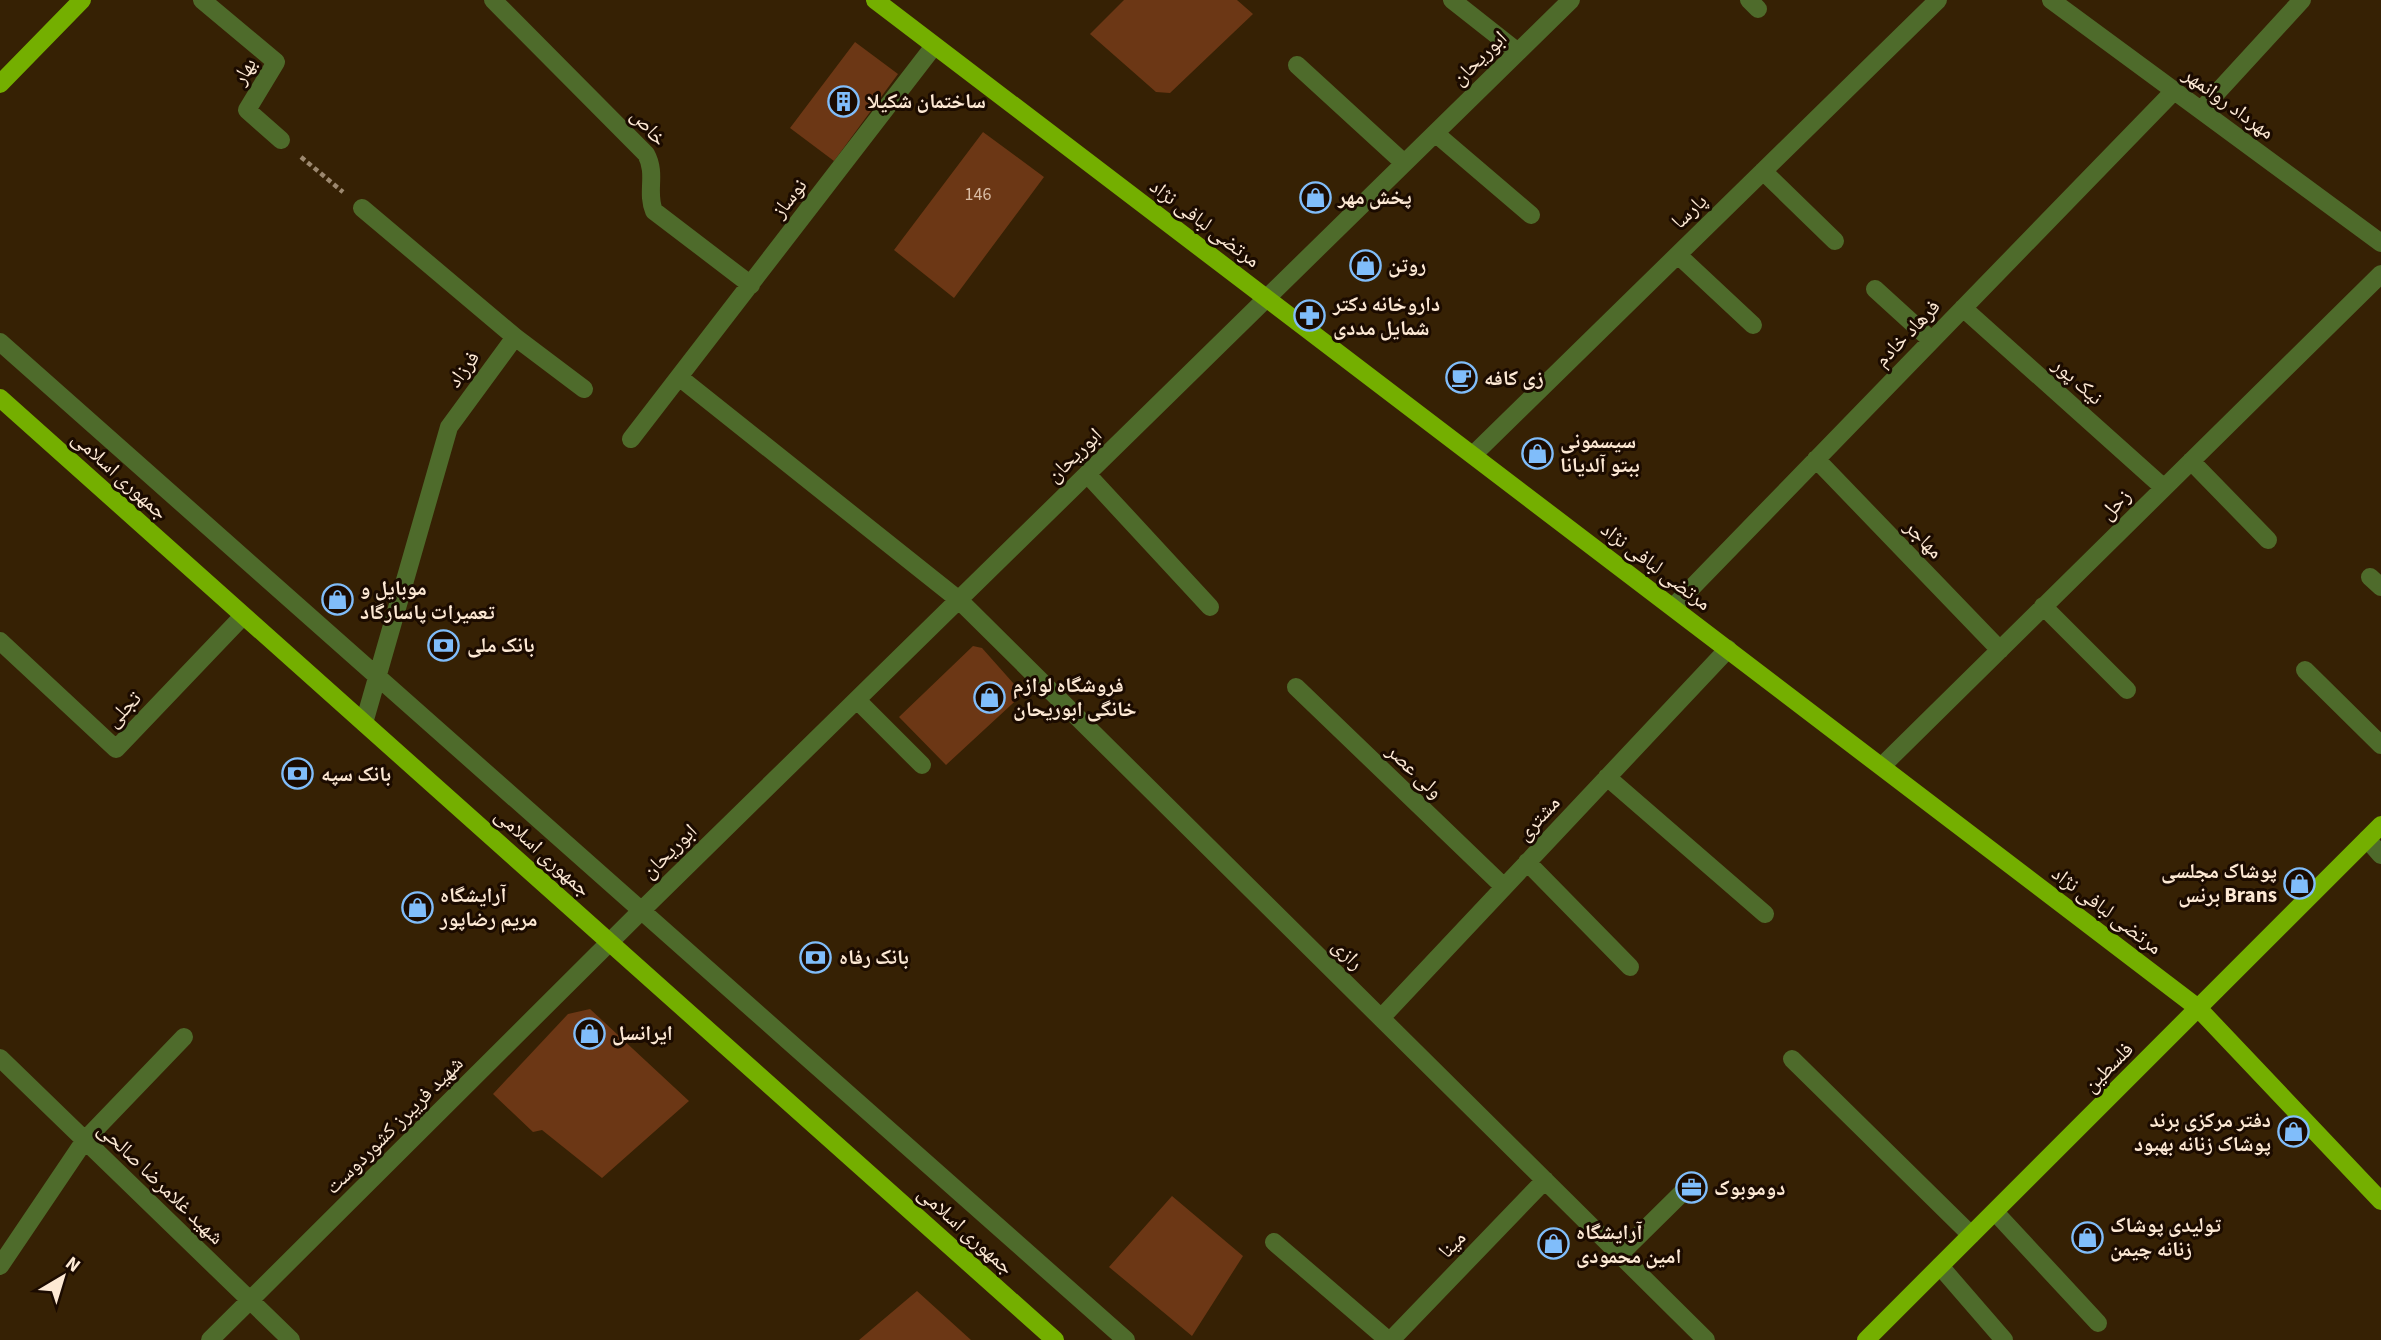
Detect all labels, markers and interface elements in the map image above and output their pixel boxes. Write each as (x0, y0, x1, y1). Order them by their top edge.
street label: ابوریحان (1444, 24, 1514, 92)
street label: بهار (224, 52, 264, 91)
street label: مهرداد روانمهر (2176, 59, 2281, 146)
building icon: ساختمان شکیلا (827, 84, 861, 118)
place label: ساختمان شکیلا (867, 86, 986, 116)
street label: خاص (624, 101, 674, 153)
street label: مرتضی لبافی نژاد (1143, 171, 1267, 275)
street label: نوساز (763, 172, 814, 225)
shop icon: پخش مهر (1298, 180, 1332, 214)
house number: 146 (965, 182, 991, 207)
place label: پخش مهر (1337, 182, 1412, 212)
street label: پارسا (1664, 186, 1714, 236)
shop icon: روتن (1348, 248, 1382, 282)
place label: روتن (1388, 250, 1426, 280)
place label: داروخانه دکتر شمایل مددی (1332, 289, 1440, 343)
street label: فرهاد خادم (1867, 292, 1947, 374)
pharmacy icon: داروخانه دکتر شمایل مددی (1293, 299, 1327, 333)
street label: فرزاد (439, 344, 487, 394)
street label: نیک پور (2045, 349, 2110, 412)
cafe icon: زی کافه (1444, 361, 1478, 395)
place label: زی کافه (1484, 363, 1544, 393)
street label: ابوریحان (1039, 421, 1109, 489)
street label: جمهوری اسلامی (65, 423, 175, 527)
place label: سیسمونی ببتو آلدیانا (1560, 426, 1640, 480)
shop icon: سیسمونی ببتو آلدیانا (1520, 436, 1554, 470)
street label: زحل (2092, 481, 2138, 527)
street label: مهاجر (1897, 512, 1950, 566)
street label: مرتضی لبافی نژاد (1594, 514, 1718, 618)
place label: موبایل و تعمیرات پاسارگاد (360, 573, 495, 627)
shop icon: موبایل و تعمیرات پاسارگاد (320, 583, 354, 617)
bank icon: بانک ملی (427, 628, 461, 662)
place label: بانک ملی (467, 630, 535, 660)
place label: فروشگاه لوازم خانگی ابوریحان (1013, 670, 1137, 724)
shop icon: فروشگاه لوازم خانگی ابوریحان (973, 680, 1007, 714)
street label: تجلی (98, 684, 148, 734)
street label: ولی عصر (1379, 736, 1450, 806)
bank icon: بانک سپه (281, 757, 315, 791)
place label: بانک سپه (321, 759, 391, 789)
street label: مشتری (1509, 789, 1567, 847)
street label: جمهوری اسلامی (488, 800, 598, 904)
street label: ابوریحان (634, 817, 704, 885)
place label: پوشاک مجلسی برنس Brans (2161, 856, 2277, 910)
street label: مرتضی لبافی نژاد (2045, 858, 2169, 962)
shop icon: پوشاک مجلسی برنس Brans (2283, 866, 2317, 900)
place label: آرایشگاه مریم رضاپور (439, 880, 537, 934)
shop icon: آرایشگاه مریم رضاپور (400, 890, 434, 924)
street label: رازی (1325, 931, 1371, 977)
bank icon: بانک رفاه (799, 940, 833, 974)
place label: بانک رفاه (839, 942, 909, 972)
shop icon: ایرانسل (572, 1016, 606, 1050)
place label: ایرانسل (612, 1018, 673, 1048)
street label: فلسطین (2076, 1035, 2140, 1099)
street label: شهید فریبرز کشوردوست (318, 1049, 470, 1201)
place label: دفتر مرکزی برند پوشاک زنانه بهبود (2134, 1105, 2271, 1159)
street label: شهید غلامرضا صالحی (91, 1115, 231, 1251)
shop icon: دفتر مرکزی برند پوشاک زنانه بهبود (2277, 1115, 2311, 1149)
office icon: دوموبوک (1674, 1171, 1708, 1205)
place label: دوموبوک (1714, 1173, 1785, 1203)
street label: جمهوری اسلامی (911, 1178, 1021, 1282)
place label: تولیدی پوشاک زنانه چیمن (2110, 1210, 2221, 1264)
place label: آرایشگاه امین محمودی (1576, 1217, 1681, 1271)
shop icon: تولیدی پوشاک زنانه چیمن (2070, 1220, 2104, 1254)
street label: مینا (1431, 1223, 1473, 1265)
shop icon: آرایشگاه امین محمودی (1536, 1227, 1570, 1261)
north arrow (28, 1242, 98, 1312)
text: N (59, 1250, 86, 1279)

